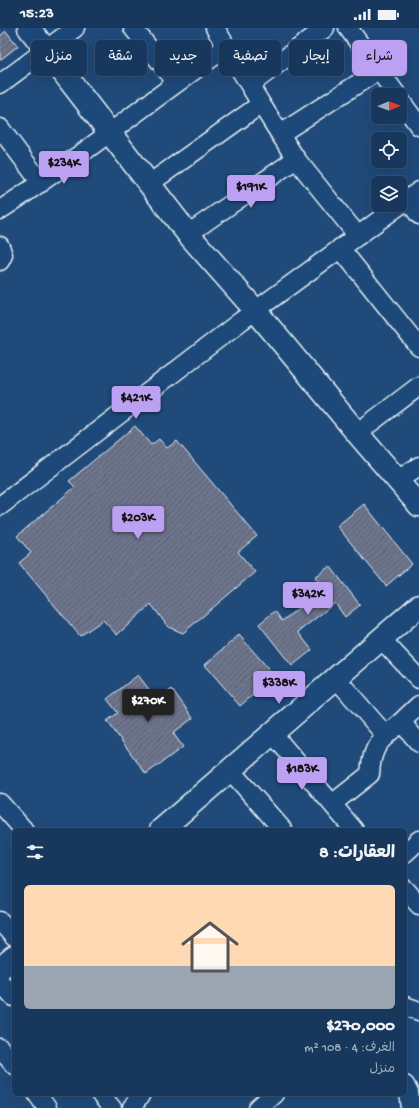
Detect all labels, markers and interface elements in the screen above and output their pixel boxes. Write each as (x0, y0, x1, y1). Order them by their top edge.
text: 15:23 (20, 5, 54, 23)
chip: منزل (31, 40, 87, 76)
chip: شقة (95, 40, 147, 76)
chip: جديد (155, 40, 211, 76)
chip: تصفية (219, 40, 281, 76)
chip: إيجار (289, 40, 344, 76)
chip: شراء (352, 40, 407, 76)
north arrow (371, 88, 407, 124)
map controls (371, 88, 407, 212)
button: locate (371, 132, 407, 168)
pin: $234K (36, 151, 92, 185)
text: $234K (48, 156, 80, 171)
pin: $191K (223, 175, 279, 209)
button: layers (371, 176, 407, 212)
text: $191K (236, 180, 266, 195)
pin: $421K (108, 386, 164, 420)
text: $421K (121, 391, 151, 406)
pin: $203K (110, 506, 166, 540)
text: $203K (121, 511, 155, 526)
pin: $342K (280, 582, 336, 616)
text: $342K (292, 587, 324, 602)
pin: $338K (251, 671, 307, 705)
text: $338K (262, 676, 296, 691)
pin: $270K (120, 689, 176, 723)
text: $270K (131, 694, 165, 709)
pin: $183K (274, 757, 330, 791)
text: $183K (286, 762, 318, 777)
icon: filters (24, 841, 46, 863)
text: العقارات: 8 (319, 844, 395, 864)
icon: home (174, 911, 246, 983)
text: $270,000 (326, 1017, 395, 1037)
text: الغرف: 4 · 108 m² (304, 1041, 395, 1056)
text: منزل (369, 1062, 395, 1077)

